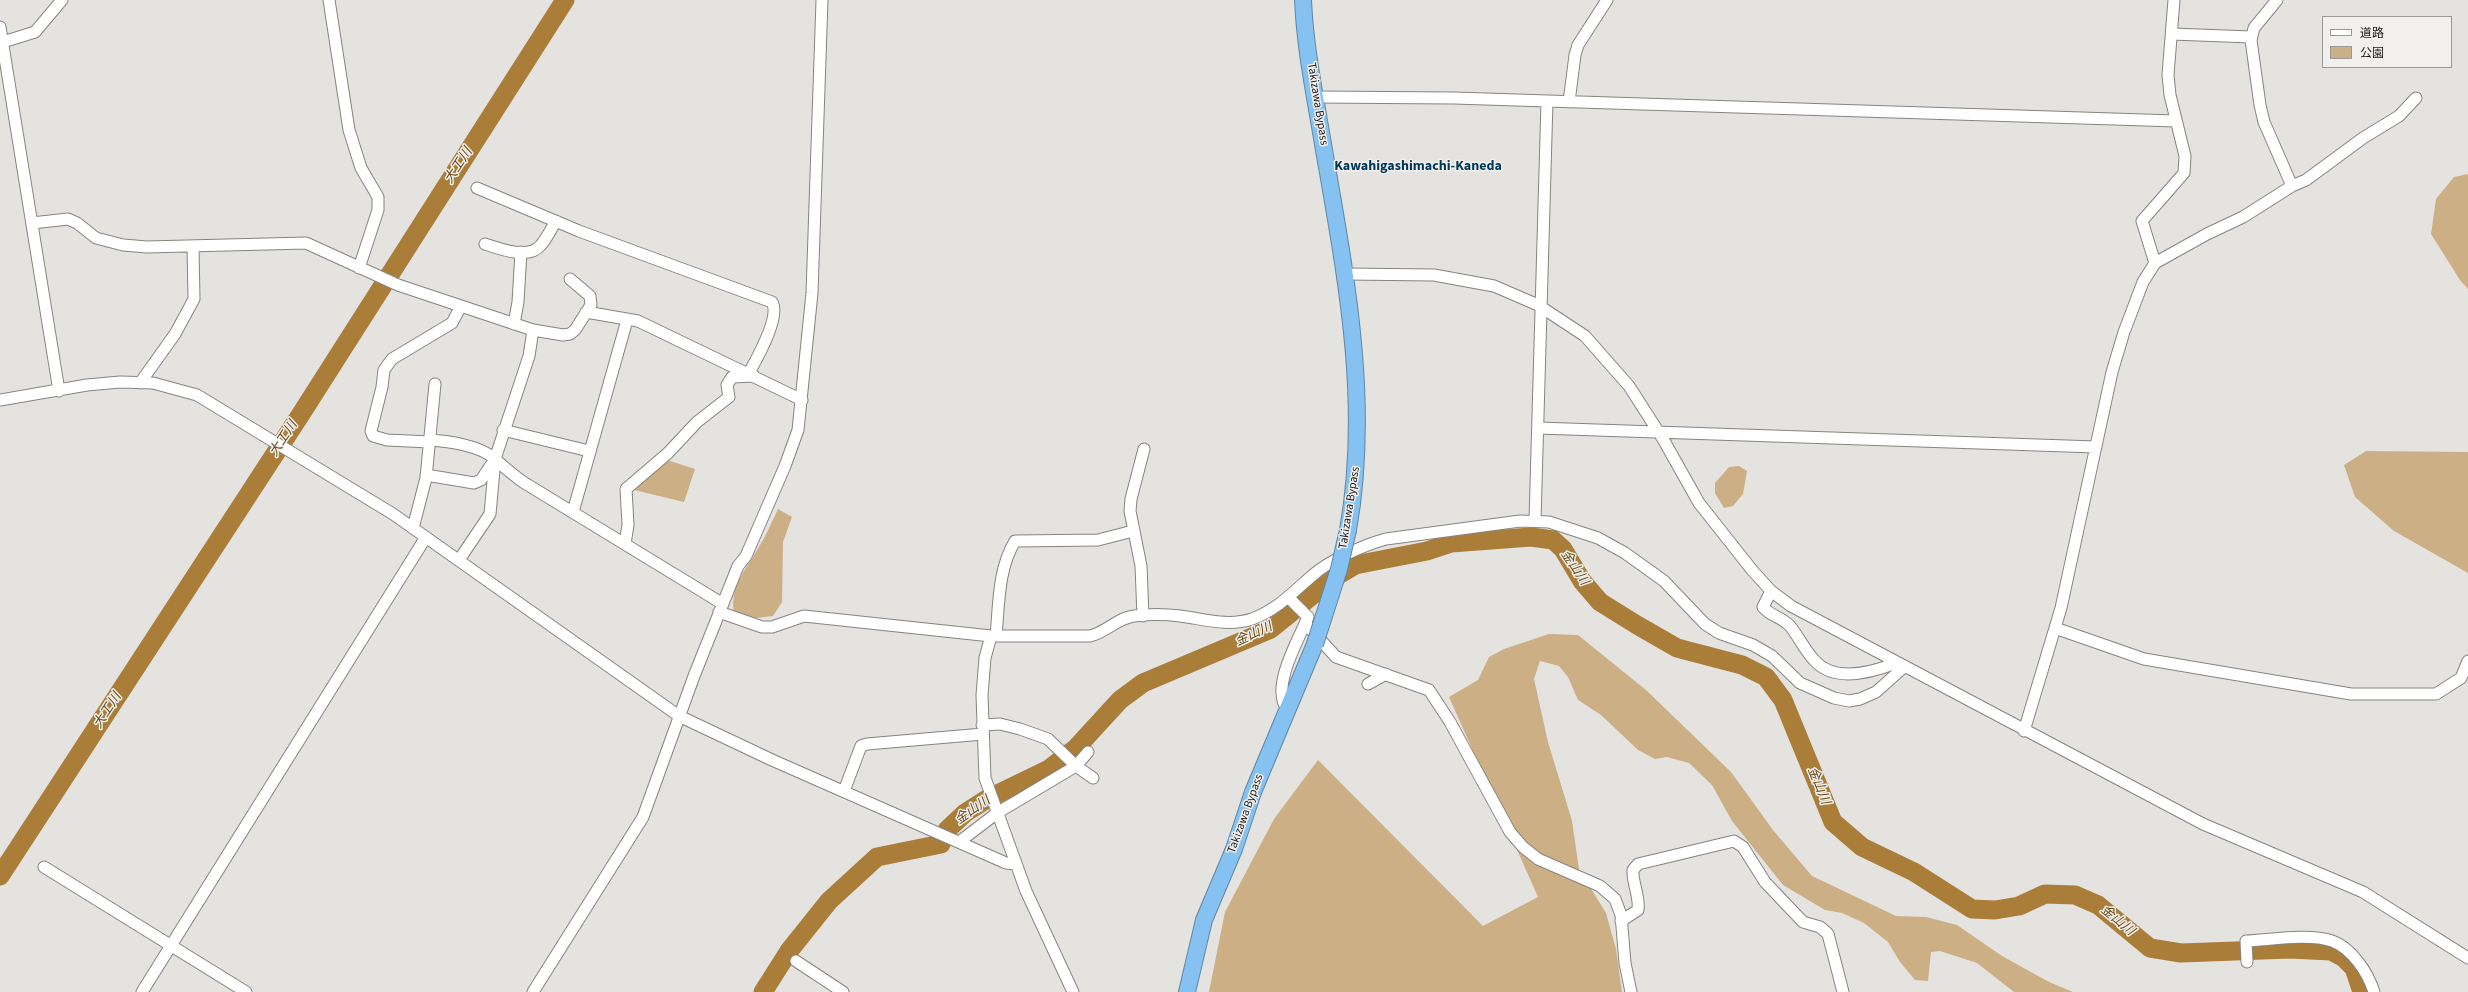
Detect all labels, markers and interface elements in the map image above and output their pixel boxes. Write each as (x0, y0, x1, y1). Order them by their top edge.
legend (2322, 16, 2452, 68)
text: 道路 (2360, 25, 2384, 42)
text: 公園 (2360, 45, 2384, 62)
street label: Takizawa Bypass (1303, 62, 1331, 146)
water label: 大工川 (442, 145, 476, 187)
district label: Kawahigashimachi-Kaneda (1334, 159, 1502, 175)
water label: 大工川 (267, 418, 301, 460)
street label: Takizawa Bypass (1336, 466, 1364, 550)
water label: 金山川 (1557, 547, 1591, 589)
water label: 金山川 (1233, 620, 1275, 650)
water label: 大工川 (91, 690, 125, 732)
water label: 金山川 (1803, 765, 1833, 807)
street label: Takizawa Bypass (1225, 772, 1267, 856)
water label: 金山川 (953, 793, 993, 829)
water label: 金山川 (2097, 902, 2137, 940)

